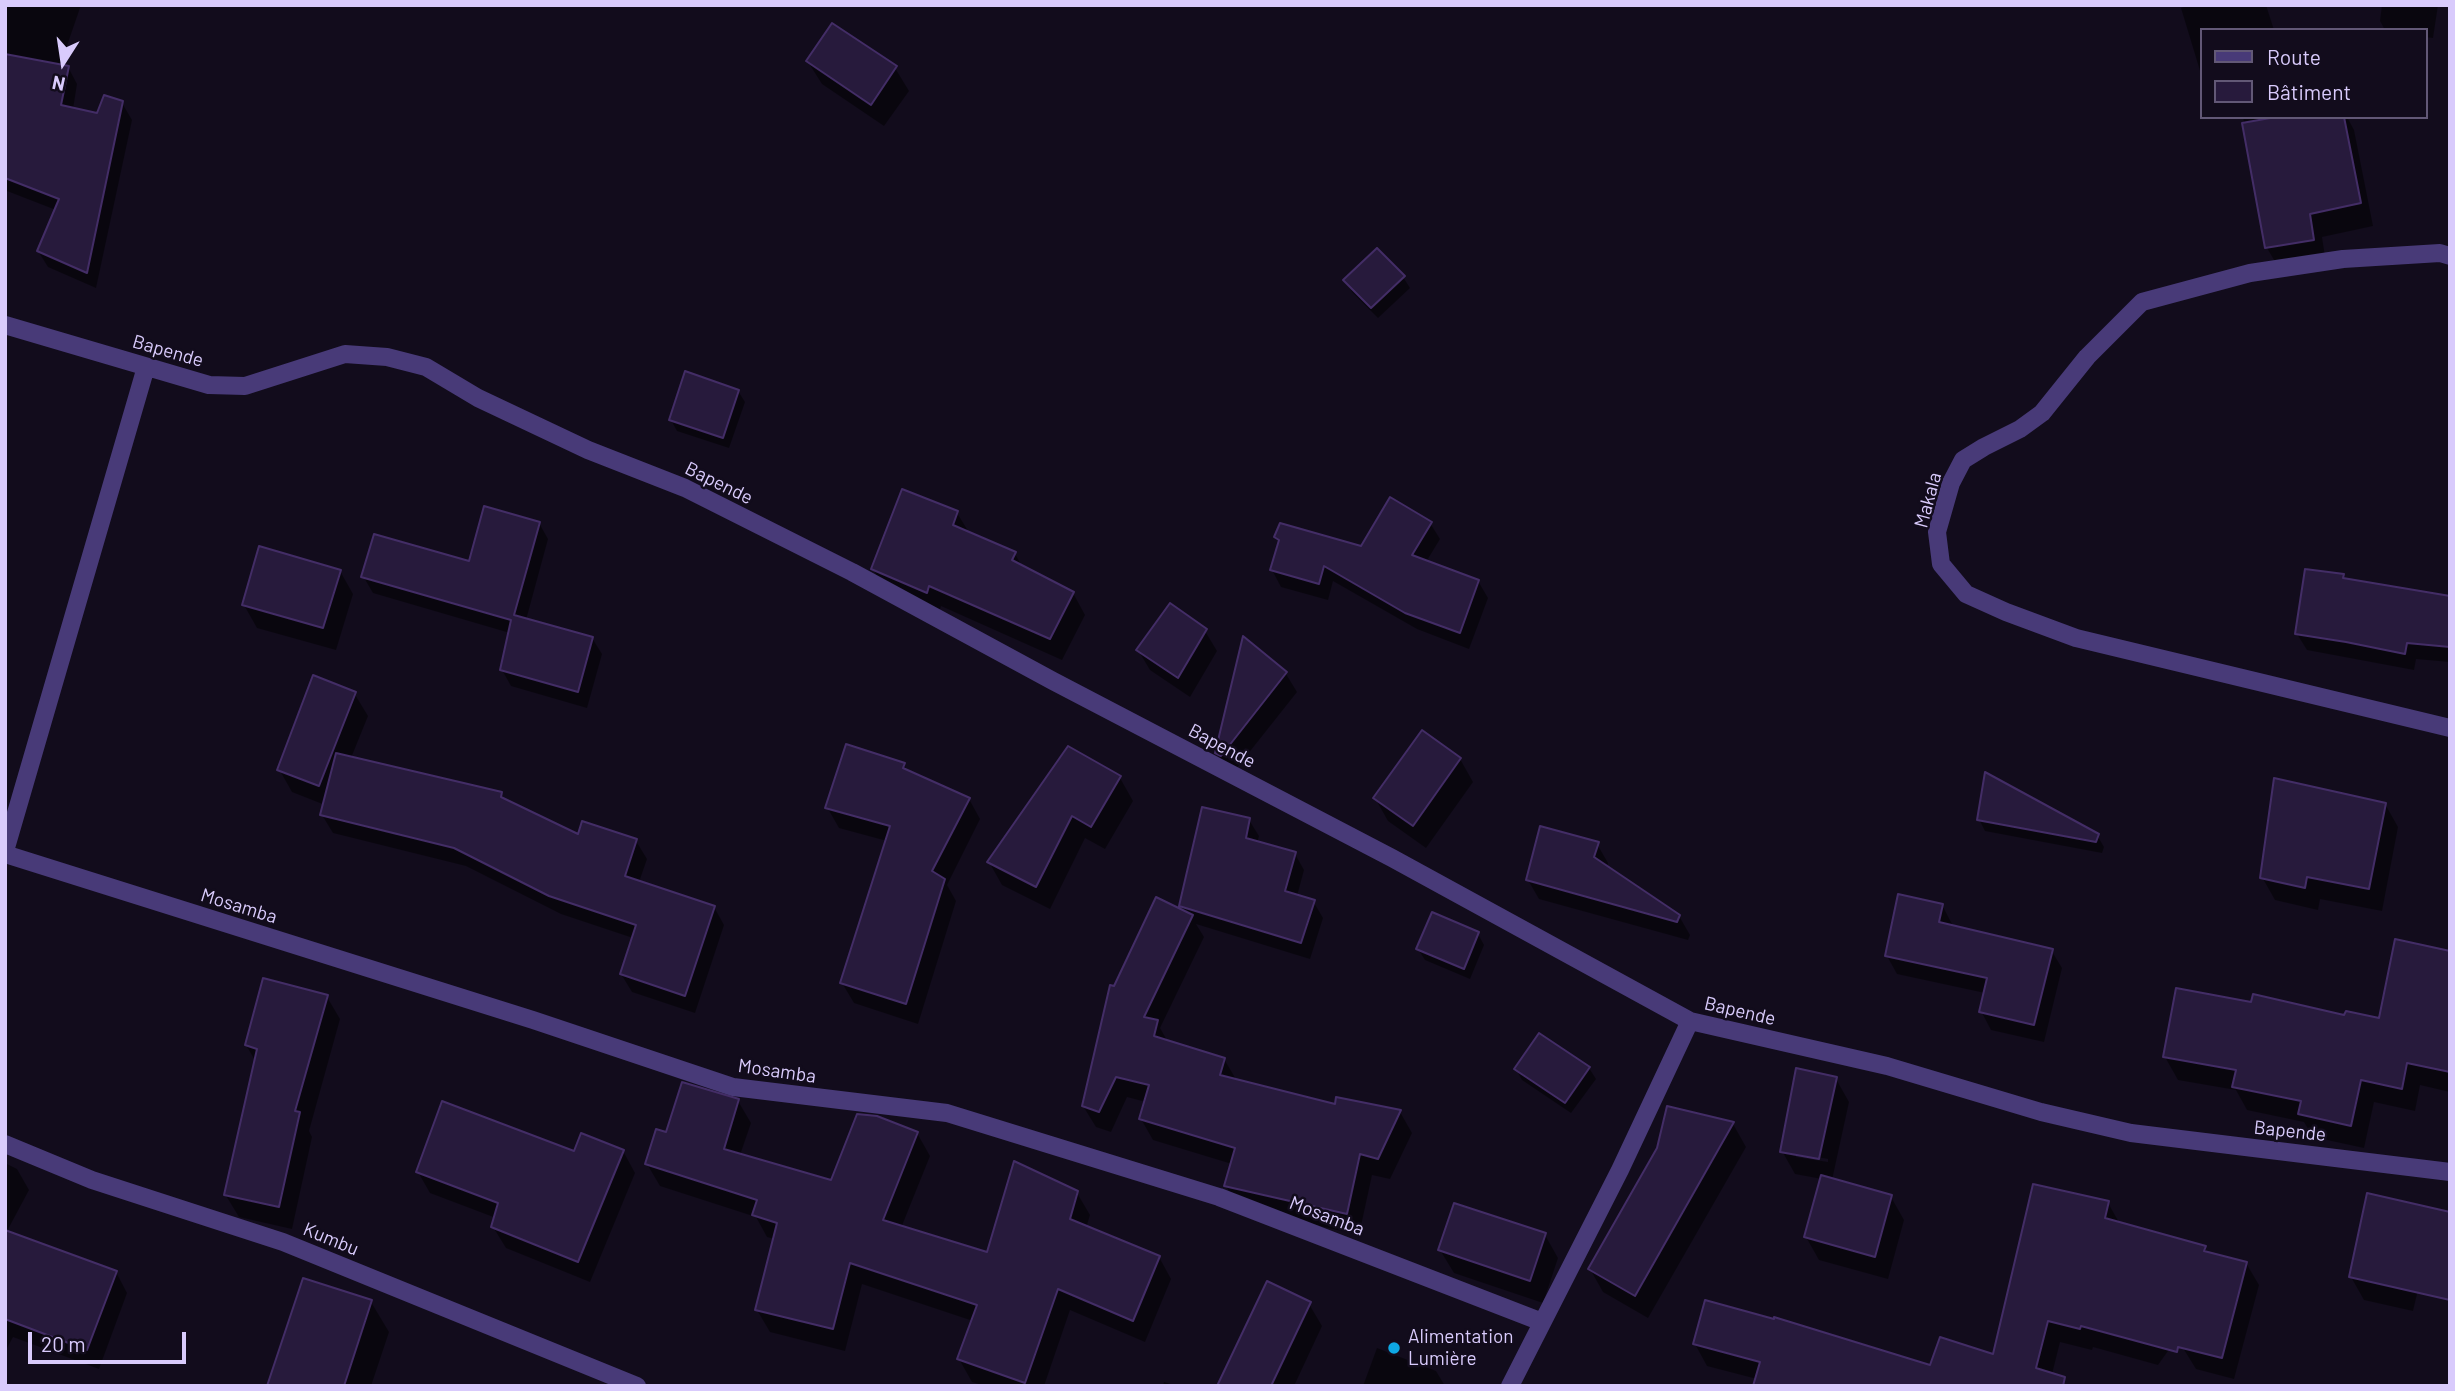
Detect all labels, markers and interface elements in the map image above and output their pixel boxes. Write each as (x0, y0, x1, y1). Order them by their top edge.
north arrow (28, 28, 98, 98)
legend (2200, 28, 2427, 119)
text: Route (2267, 44, 2321, 69)
text: N (50, 71, 67, 97)
text: Bâtiment (2267, 79, 2351, 104)
street label: Bapende (130, 330, 206, 372)
street label: Bapende (681, 457, 757, 509)
street label: Makala (1910, 470, 1946, 530)
street label: Bapende (1185, 719, 1259, 773)
street label: Mosamba (198, 884, 280, 928)
street label: Bapende (1702, 992, 1778, 1030)
street label: Mosamba (737, 1054, 817, 1088)
street label: Bapende (2253, 1116, 2327, 1146)
street label: Mosamba (1286, 1191, 1368, 1241)
street label: Kumbu (300, 1218, 362, 1260)
scale bar (32, 1318, 189, 1362)
place label: Alimentation Lumière (1408, 1326, 1514, 1370)
text: 20 m (41, 1331, 86, 1356)
marker: Alimentation Lumière (1386, 1340, 1402, 1356)

